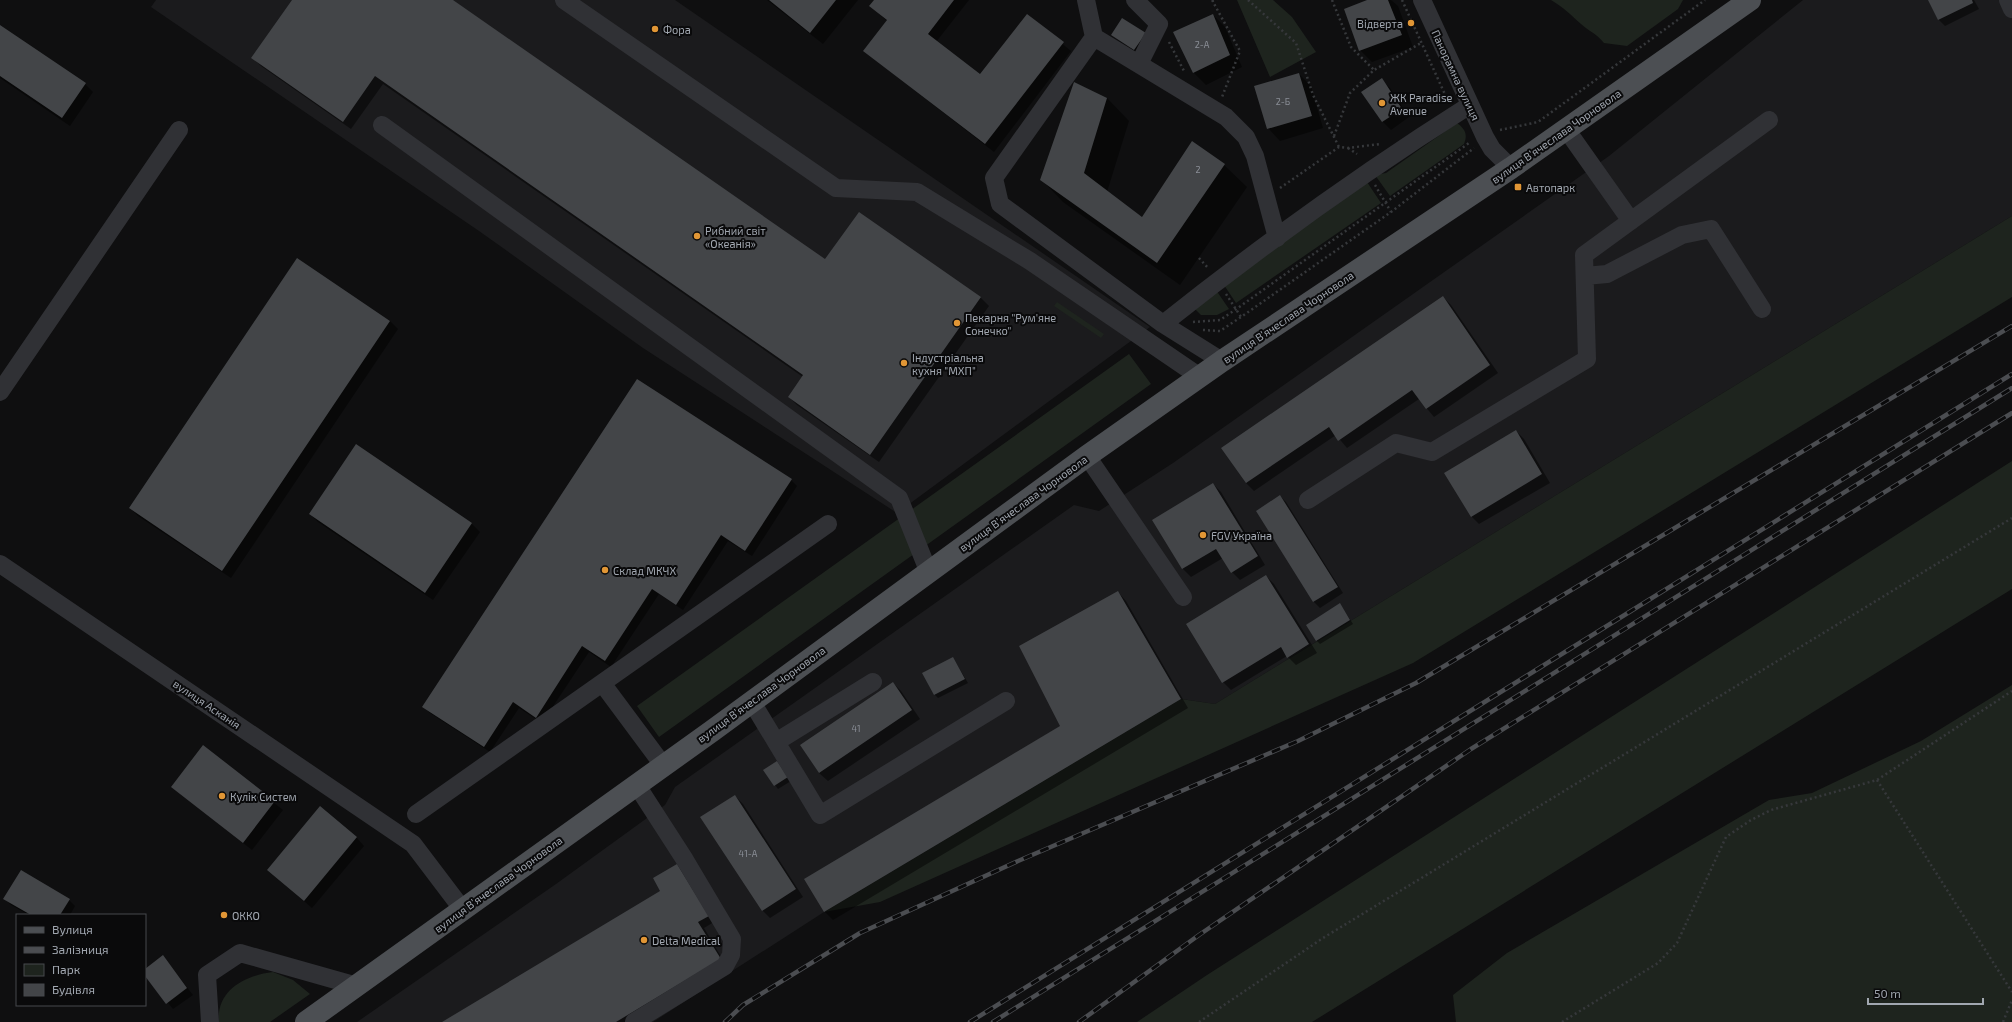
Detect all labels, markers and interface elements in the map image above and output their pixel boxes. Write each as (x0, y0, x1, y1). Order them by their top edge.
place label: Відверта (1357, 17, 1403, 30)
marker: Відверта (1406, 18, 1416, 28)
place label: Фора (663, 23, 691, 36)
marker: Фора (650, 24, 660, 34)
street label: Панорамна вулиця (1428, 28, 1483, 123)
house number: 2-А (1195, 39, 1210, 50)
street label: вулиця Вʼячеслава Чорновола (1489, 86, 1624, 187)
place label: ЖК Paradise Avenue (1390, 91, 1453, 117)
house number: 2-Б (1276, 96, 1290, 107)
marker: ЖК Paradise Avenue (1377, 98, 1387, 108)
house number: 2 (1195, 164, 1201, 175)
place label: Автопарк (1526, 181, 1575, 194)
marker: Автопарк (1513, 182, 1523, 192)
place label: Рибний світ «Океанія» (705, 224, 766, 250)
marker: Рибний світ «Океанія» (692, 231, 702, 241)
street label: вулиця Вʼячеслава Чорновола (1220, 268, 1356, 367)
place label: Пекарня "Рум'яне Сонечко" (965, 311, 1056, 337)
marker: Пекарня "Рум'яне Сонечко" (952, 318, 962, 328)
place label: Індустріальна кухня "МХП" (912, 351, 984, 378)
marker: Індустріальна кухня "МХП" (899, 358, 909, 368)
street label: вулиця Вʼячеслава Чорновола (956, 452, 1090, 555)
place label: FGV Україна (1211, 529, 1272, 542)
marker: FGV Україна (1198, 530, 1208, 540)
place label: Склад МКЧХ (613, 564, 676, 577)
marker: Склад МКЧХ (600, 565, 610, 575)
street label: вулиця Вʼячеслава Чорновола (694, 643, 828, 746)
street label: вулиця Асканія (170, 677, 243, 732)
house number: 41 (851, 723, 861, 734)
place label: Кулік Систем (230, 790, 297, 804)
marker: Кулік Систем (217, 791, 227, 801)
street label: вулиця Вʼячеслава Чорновола (431, 833, 565, 936)
house number: 41-А (739, 848, 758, 859)
place label: ОККО (232, 909, 260, 922)
marker: ОККО (219, 910, 229, 920)
legend (16, 914, 146, 1006)
text: Вулиця (52, 922, 93, 937)
place label: Delta Medical (652, 934, 721, 947)
marker: Delta Medical (639, 935, 649, 945)
text: Залізниця (52, 942, 109, 956)
text: Парк (52, 962, 81, 976)
scale bar (1868, 980, 1983, 1006)
text: Будівля (52, 982, 95, 997)
text: 50 m (1874, 986, 1901, 1000)

